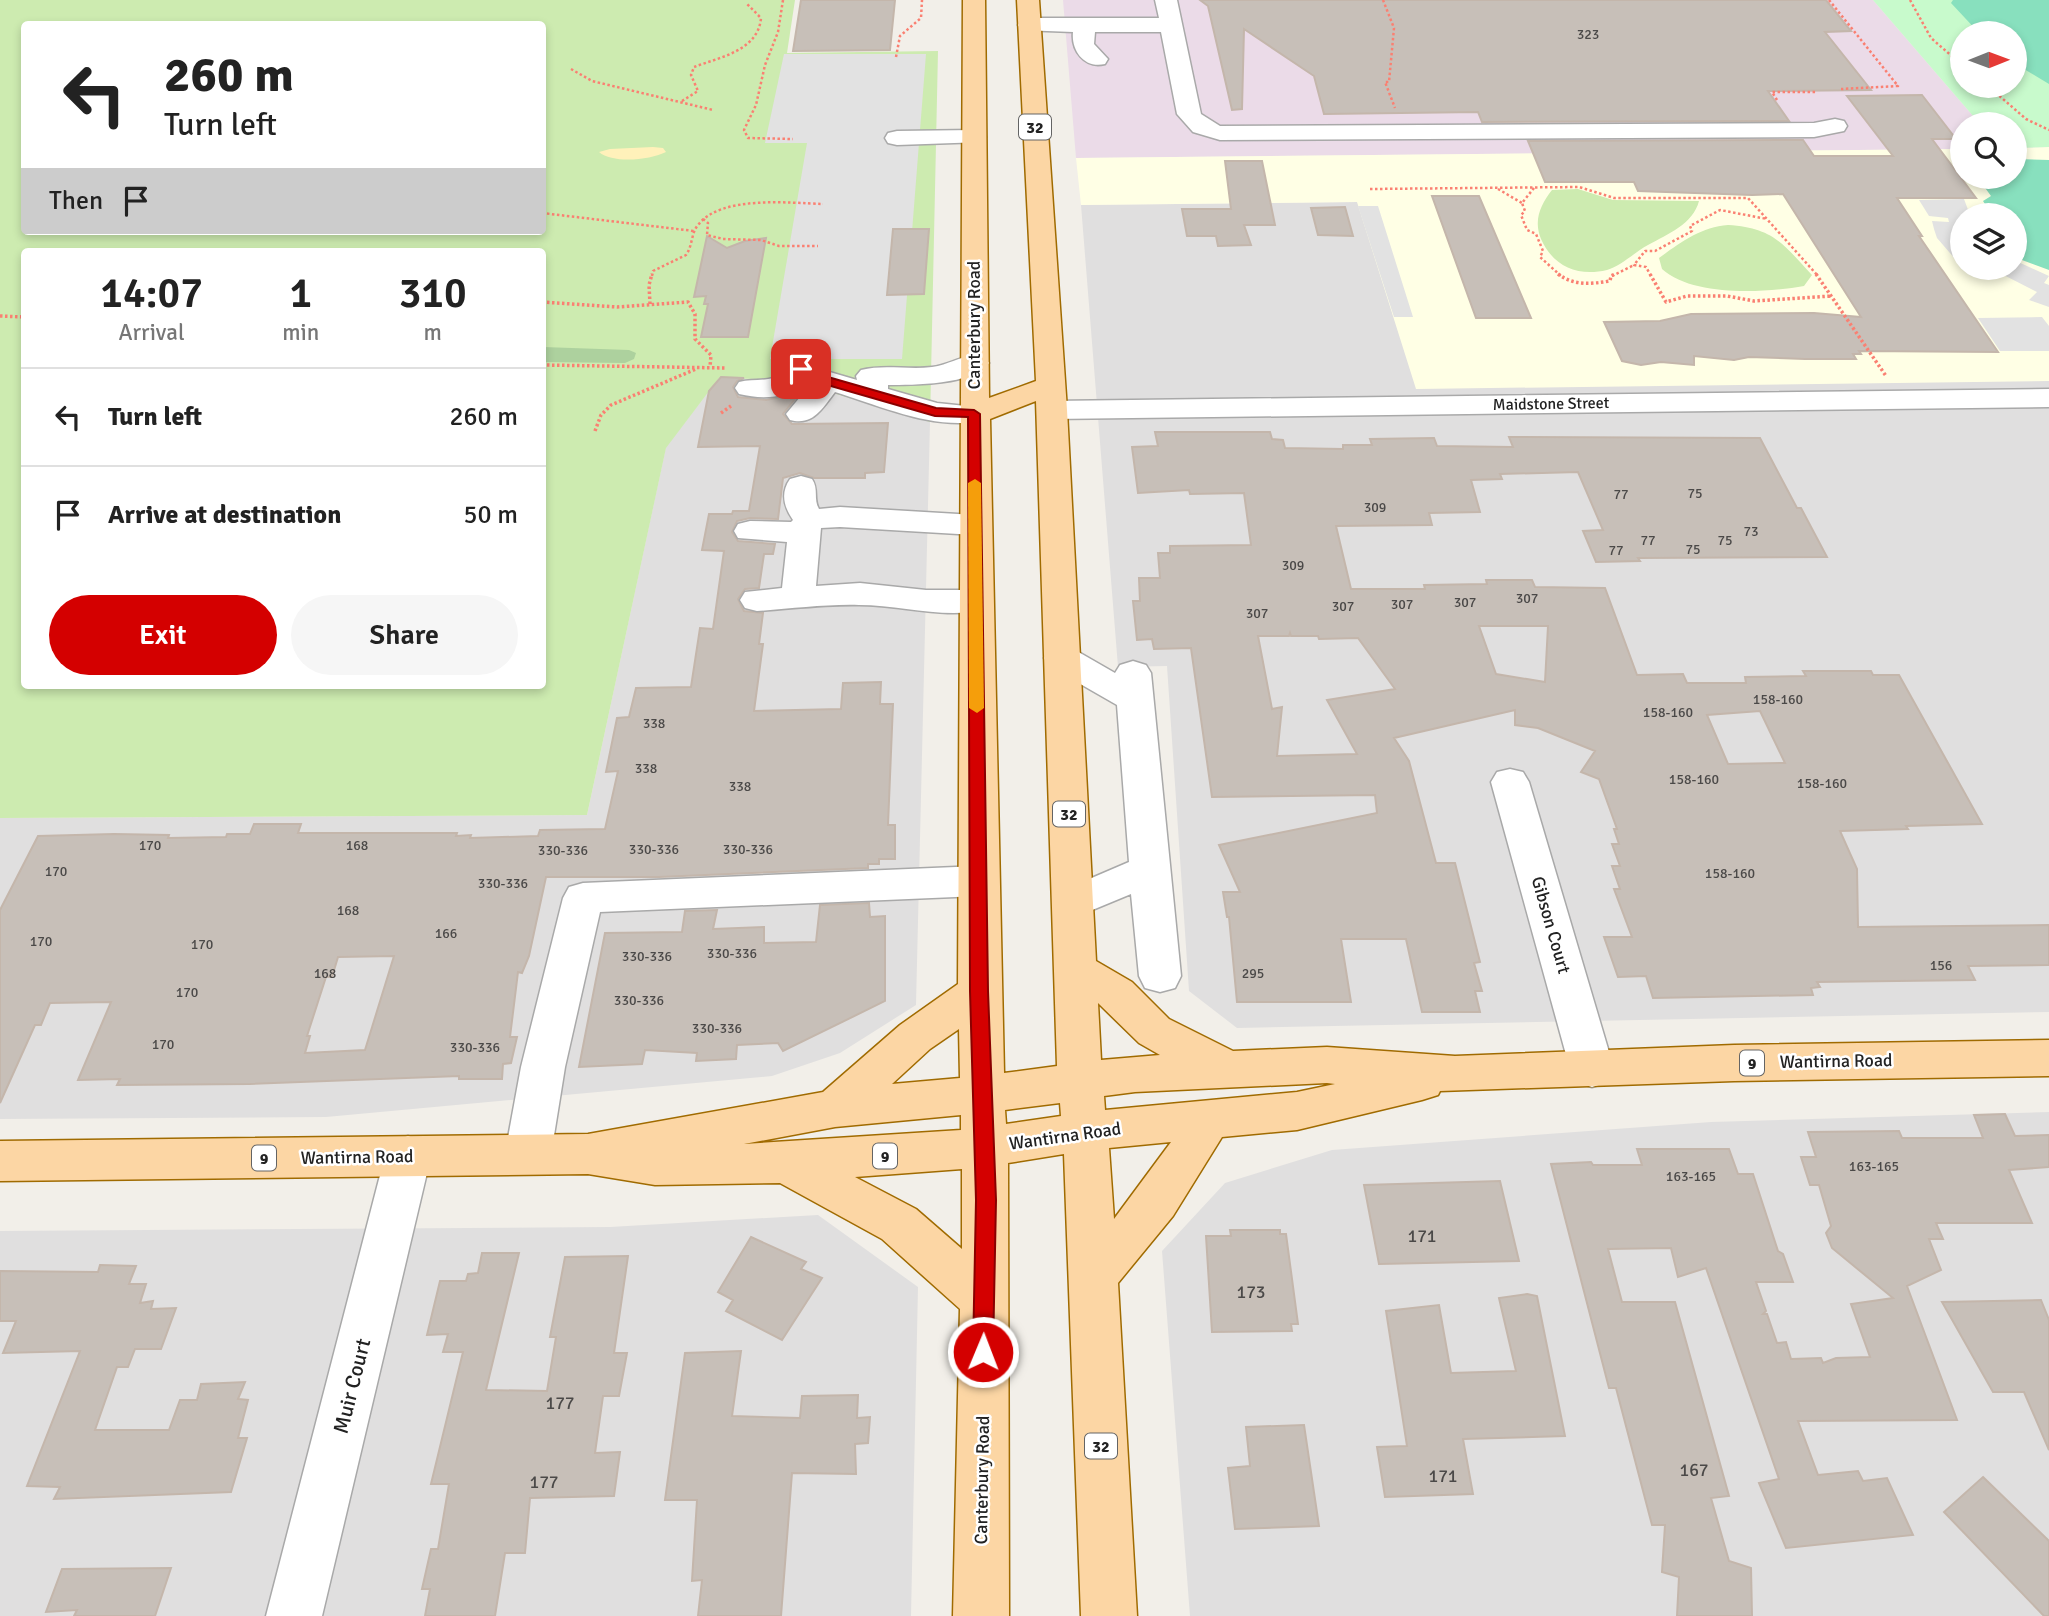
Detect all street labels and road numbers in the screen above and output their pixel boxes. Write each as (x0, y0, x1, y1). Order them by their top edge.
road number: 32 (1019, 114, 1051, 140)
street label: Canterbury Road (963, 261, 985, 389)
street label: Maidstone Street (1493, 393, 1610, 415)
road number: 32 (1053, 802, 1085, 827)
street label: Gibson Court (1527, 874, 1575, 976)
street label: Wantirna Road (1779, 1049, 1893, 1073)
road number: 9 (1740, 1050, 1764, 1076)
street label: Wantirna Road (1008, 1117, 1122, 1155)
road number: 9 (873, 1144, 897, 1168)
street label: Wantirna Road (300, 1145, 414, 1169)
road number: 9 (252, 1146, 276, 1170)
street label: Muir Court (328, 1336, 376, 1436)
street label: Canterbury Road (970, 1415, 994, 1545)
road number: 32 (1085, 1434, 1117, 1458)

